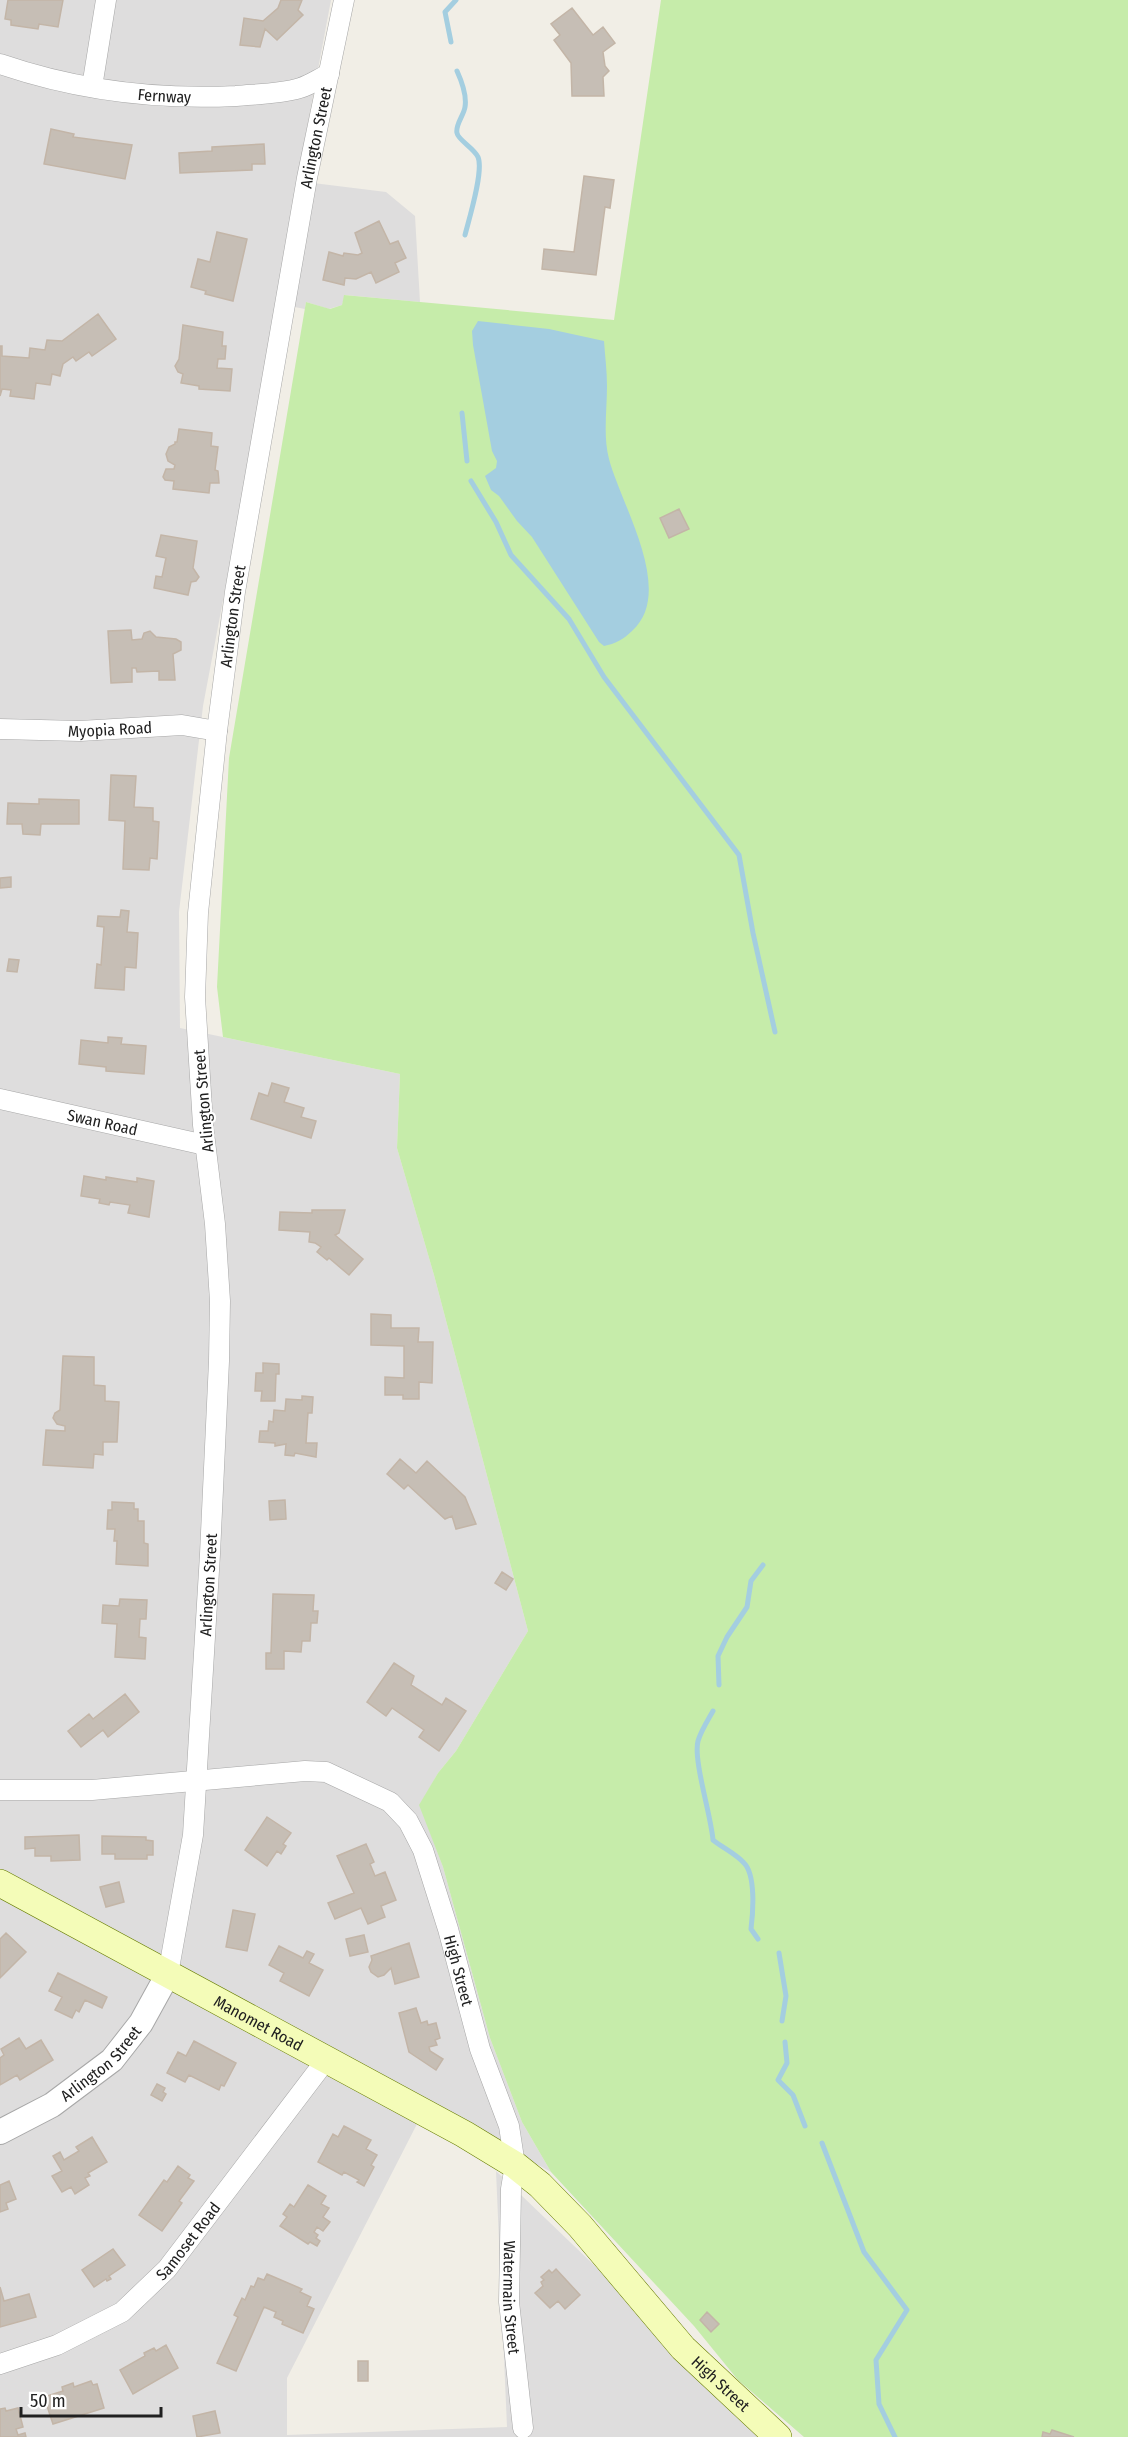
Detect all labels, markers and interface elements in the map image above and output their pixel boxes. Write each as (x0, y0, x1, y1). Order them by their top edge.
street label: Arlington Street (296, 84, 336, 190)
street label: Fernway (137, 85, 192, 107)
street label: Arlington Street (216, 563, 250, 669)
street label: Myopia Road (68, 718, 153, 741)
street label: Arlington Street (189, 1048, 217, 1153)
street label: Swan Road (65, 1105, 139, 1140)
street label: Arlington Street (196, 1532, 221, 1637)
street label: High Street (440, 1933, 477, 2009)
street label: Manomet Road (211, 1992, 306, 2055)
street label: Arlington Street (57, 2022, 146, 2105)
street label: Samoset Road (152, 2199, 224, 2284)
street label: Watermain Street (499, 2241, 524, 2356)
street label: High Street (687, 2352, 754, 2416)
scale bar (21, 2380, 160, 2418)
text: 50 m (30, 2390, 66, 2412)

